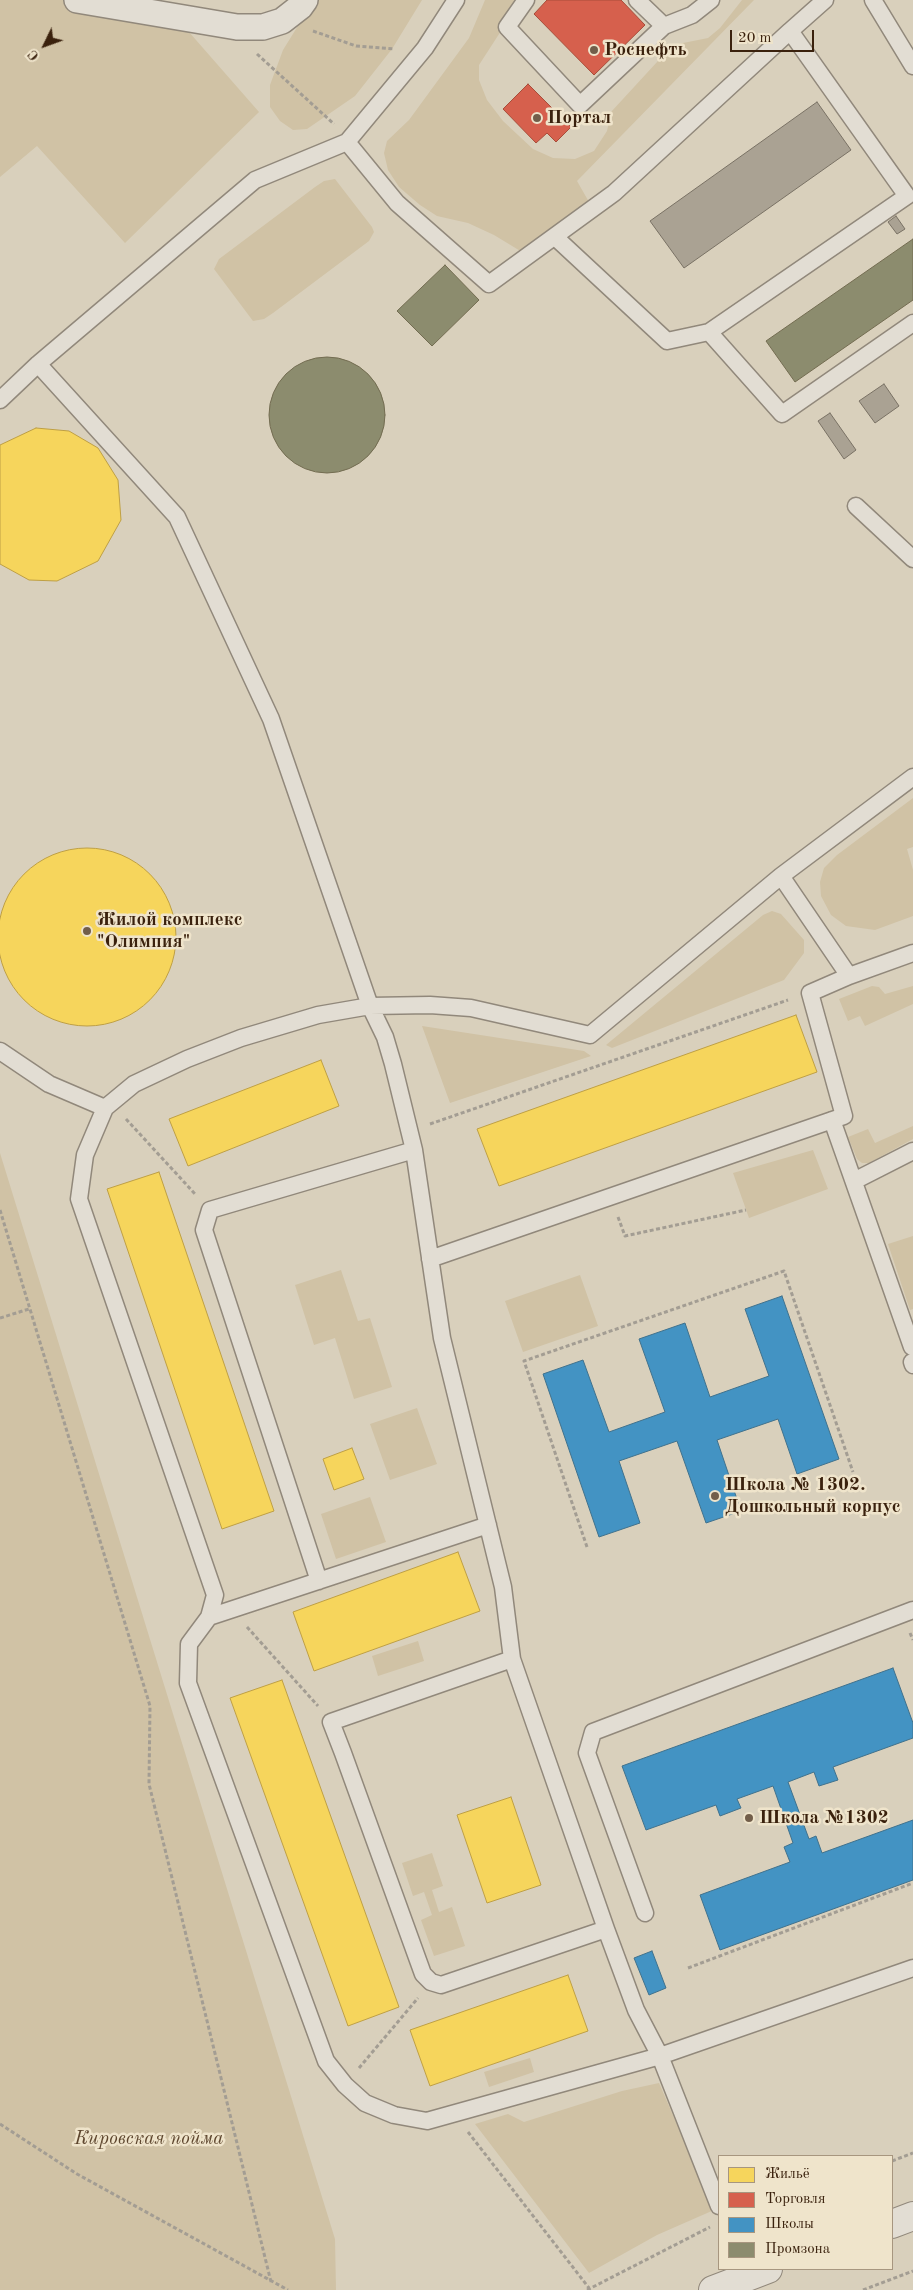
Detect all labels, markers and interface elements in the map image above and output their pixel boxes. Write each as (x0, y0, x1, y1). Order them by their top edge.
north arrow (20, 20, 70, 70)
scale bar (733, 20, 817, 52)
text: 20 m (738, 31, 772, 46)
place label: Роснефть (604, 39, 687, 61)
marker: Роснефть (588, 44, 600, 56)
text: С (26, 47, 42, 63)
place label: Портал (547, 107, 611, 129)
marker: Портал (531, 112, 543, 124)
place label: Жилой комплекс "Олимпия" (97, 909, 243, 953)
marker: Жилой комплекс "Олимпия" (81, 925, 93, 937)
place label: Школа № 1302. Дошкольный корпус (725, 1474, 901, 1518)
marker: Школа № 1302. Дошкольный корпус (709, 1490, 721, 1502)
place label: Школа №1302 (759, 1807, 889, 1829)
marker: Школа №1302 (743, 1812, 755, 1824)
park label: Кировская пойма (74, 2128, 224, 2150)
legend (718, 2155, 893, 2270)
text: Жильё (765, 2167, 810, 2182)
text: Торговля (765, 2192, 826, 2207)
text: Школы (765, 2217, 814, 2232)
text: Промзона (765, 2242, 830, 2257)

